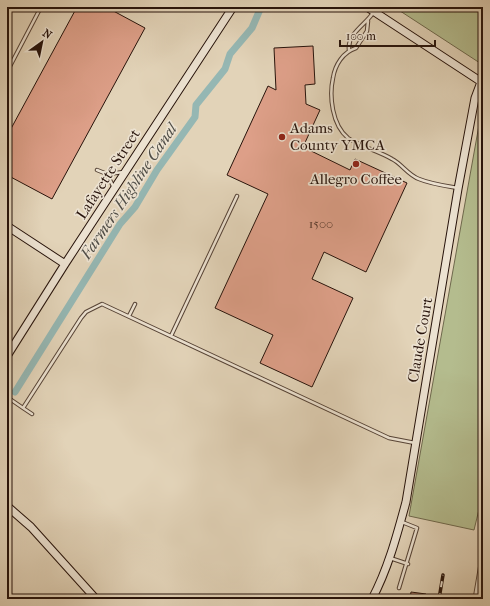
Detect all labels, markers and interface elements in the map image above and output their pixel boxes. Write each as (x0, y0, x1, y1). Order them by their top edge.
north arrow (22, 22, 62, 62)
scale bar (340, 22, 435, 48)
text: N (40, 26, 55, 42)
text: 100 m (346, 29, 376, 43)
water label: Farmers Highline Canal (76, 118, 182, 263)
place label: Adams County YMCA (289, 119, 385, 154)
street label: Lafayette Street (72, 125, 144, 222)
marker: Adams County YMCA (277, 132, 287, 142)
marker: Allegro Coffee (351, 159, 361, 169)
place label: Allegro Coffee (309, 170, 403, 188)
house number: 1500 (309, 216, 333, 231)
street label: Claude Court (404, 295, 436, 384)

